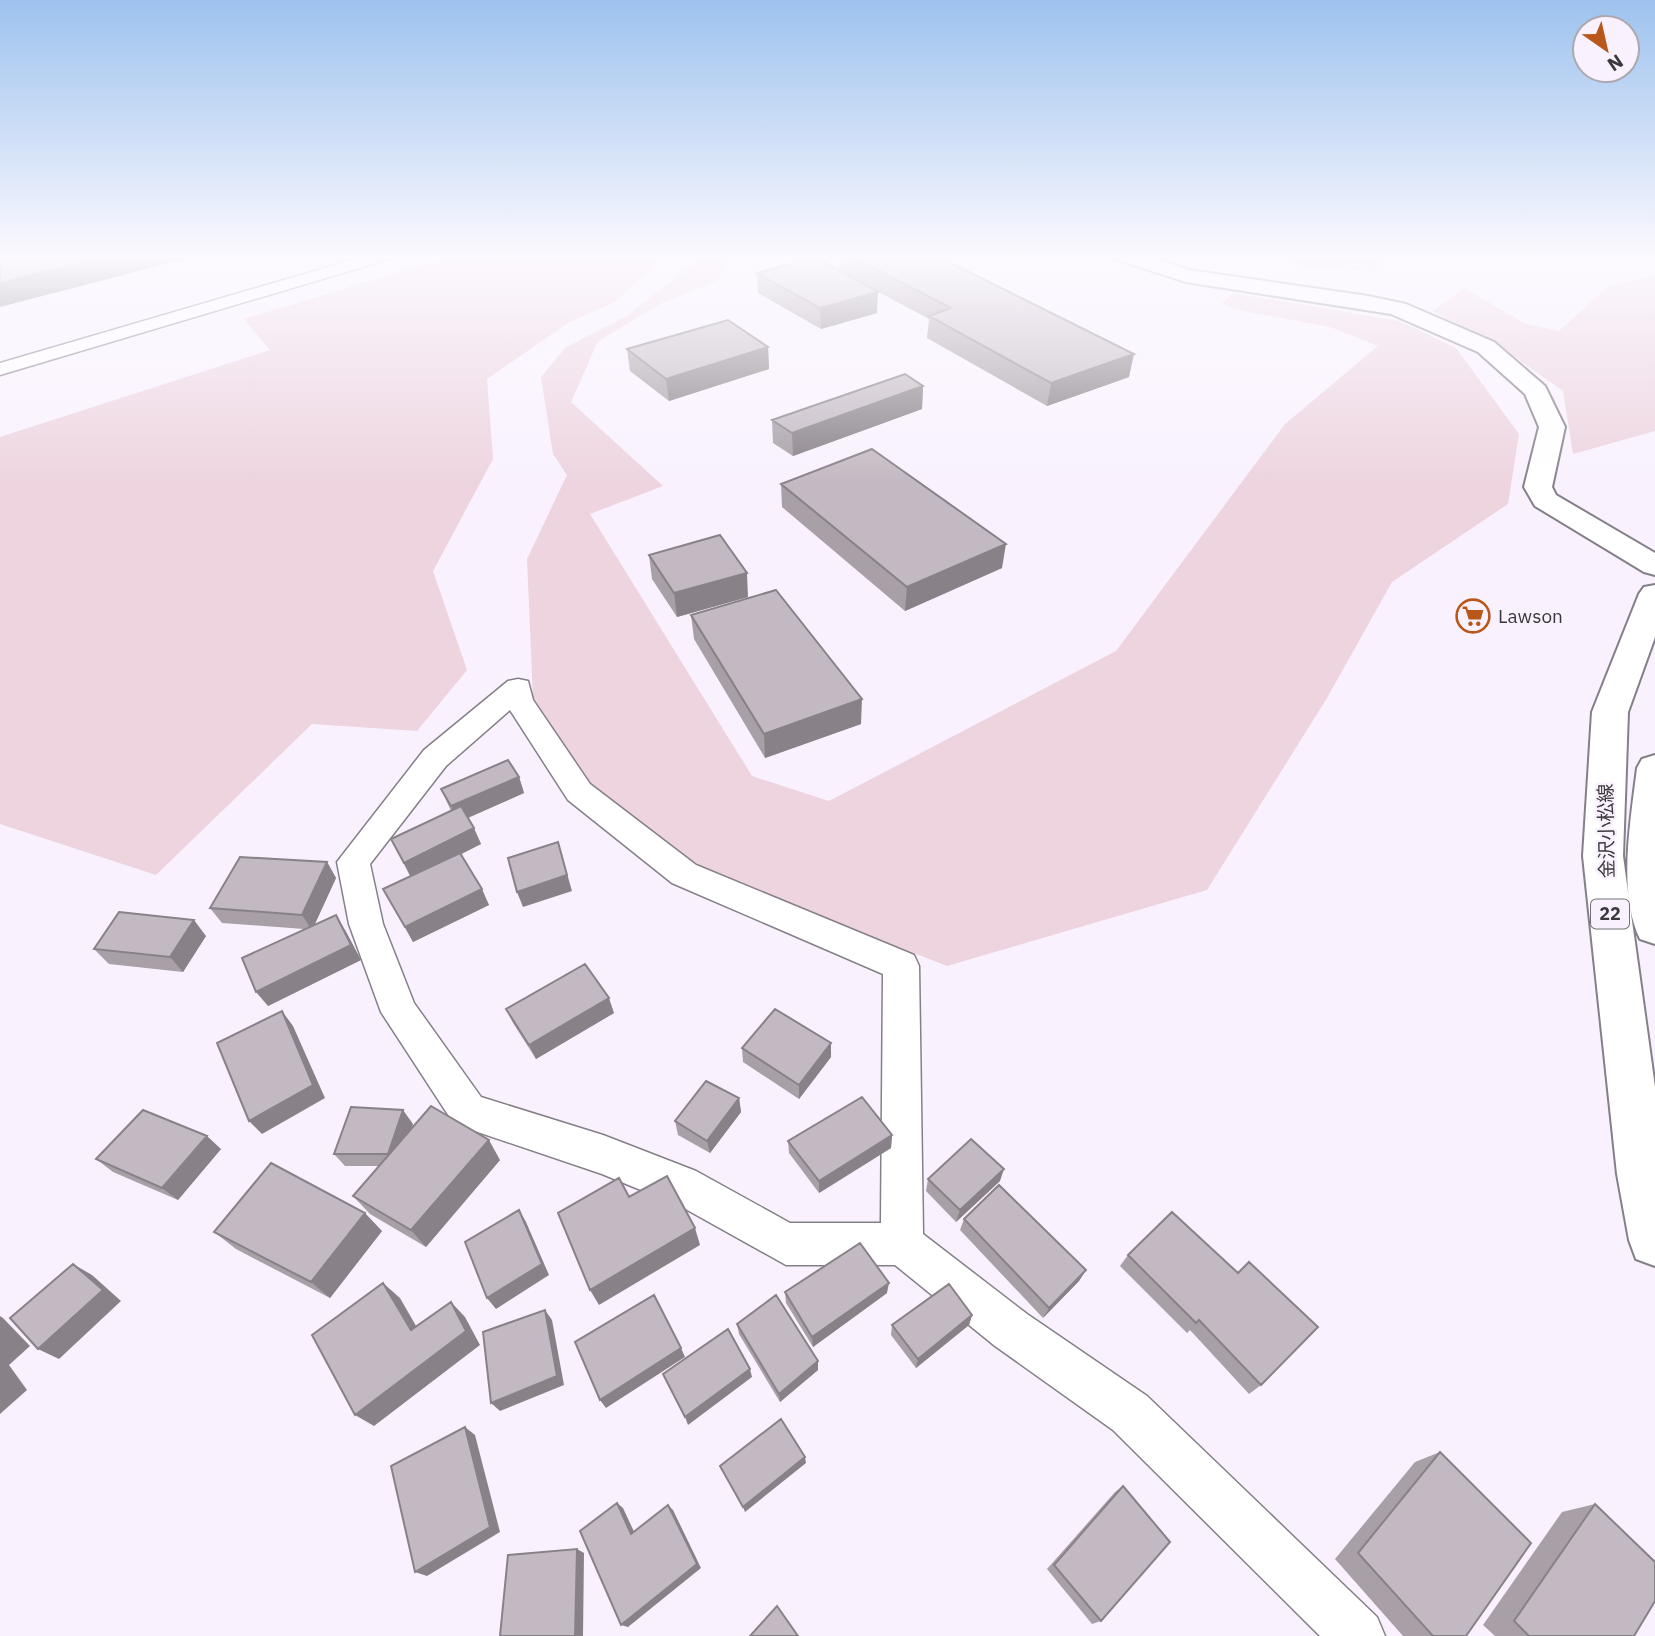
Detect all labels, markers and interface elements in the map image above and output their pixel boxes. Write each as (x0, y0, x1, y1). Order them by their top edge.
north arrow (1571, 14, 1641, 84)
text: N (1603, 49, 1628, 77)
supermarket icon: Lawson (1454, 597, 1492, 635)
place label: Lawson (1498, 604, 1563, 628)
street label: 金沢小松線 (1593, 783, 1619, 879)
road number: 22 (1591, 900, 1629, 929)

